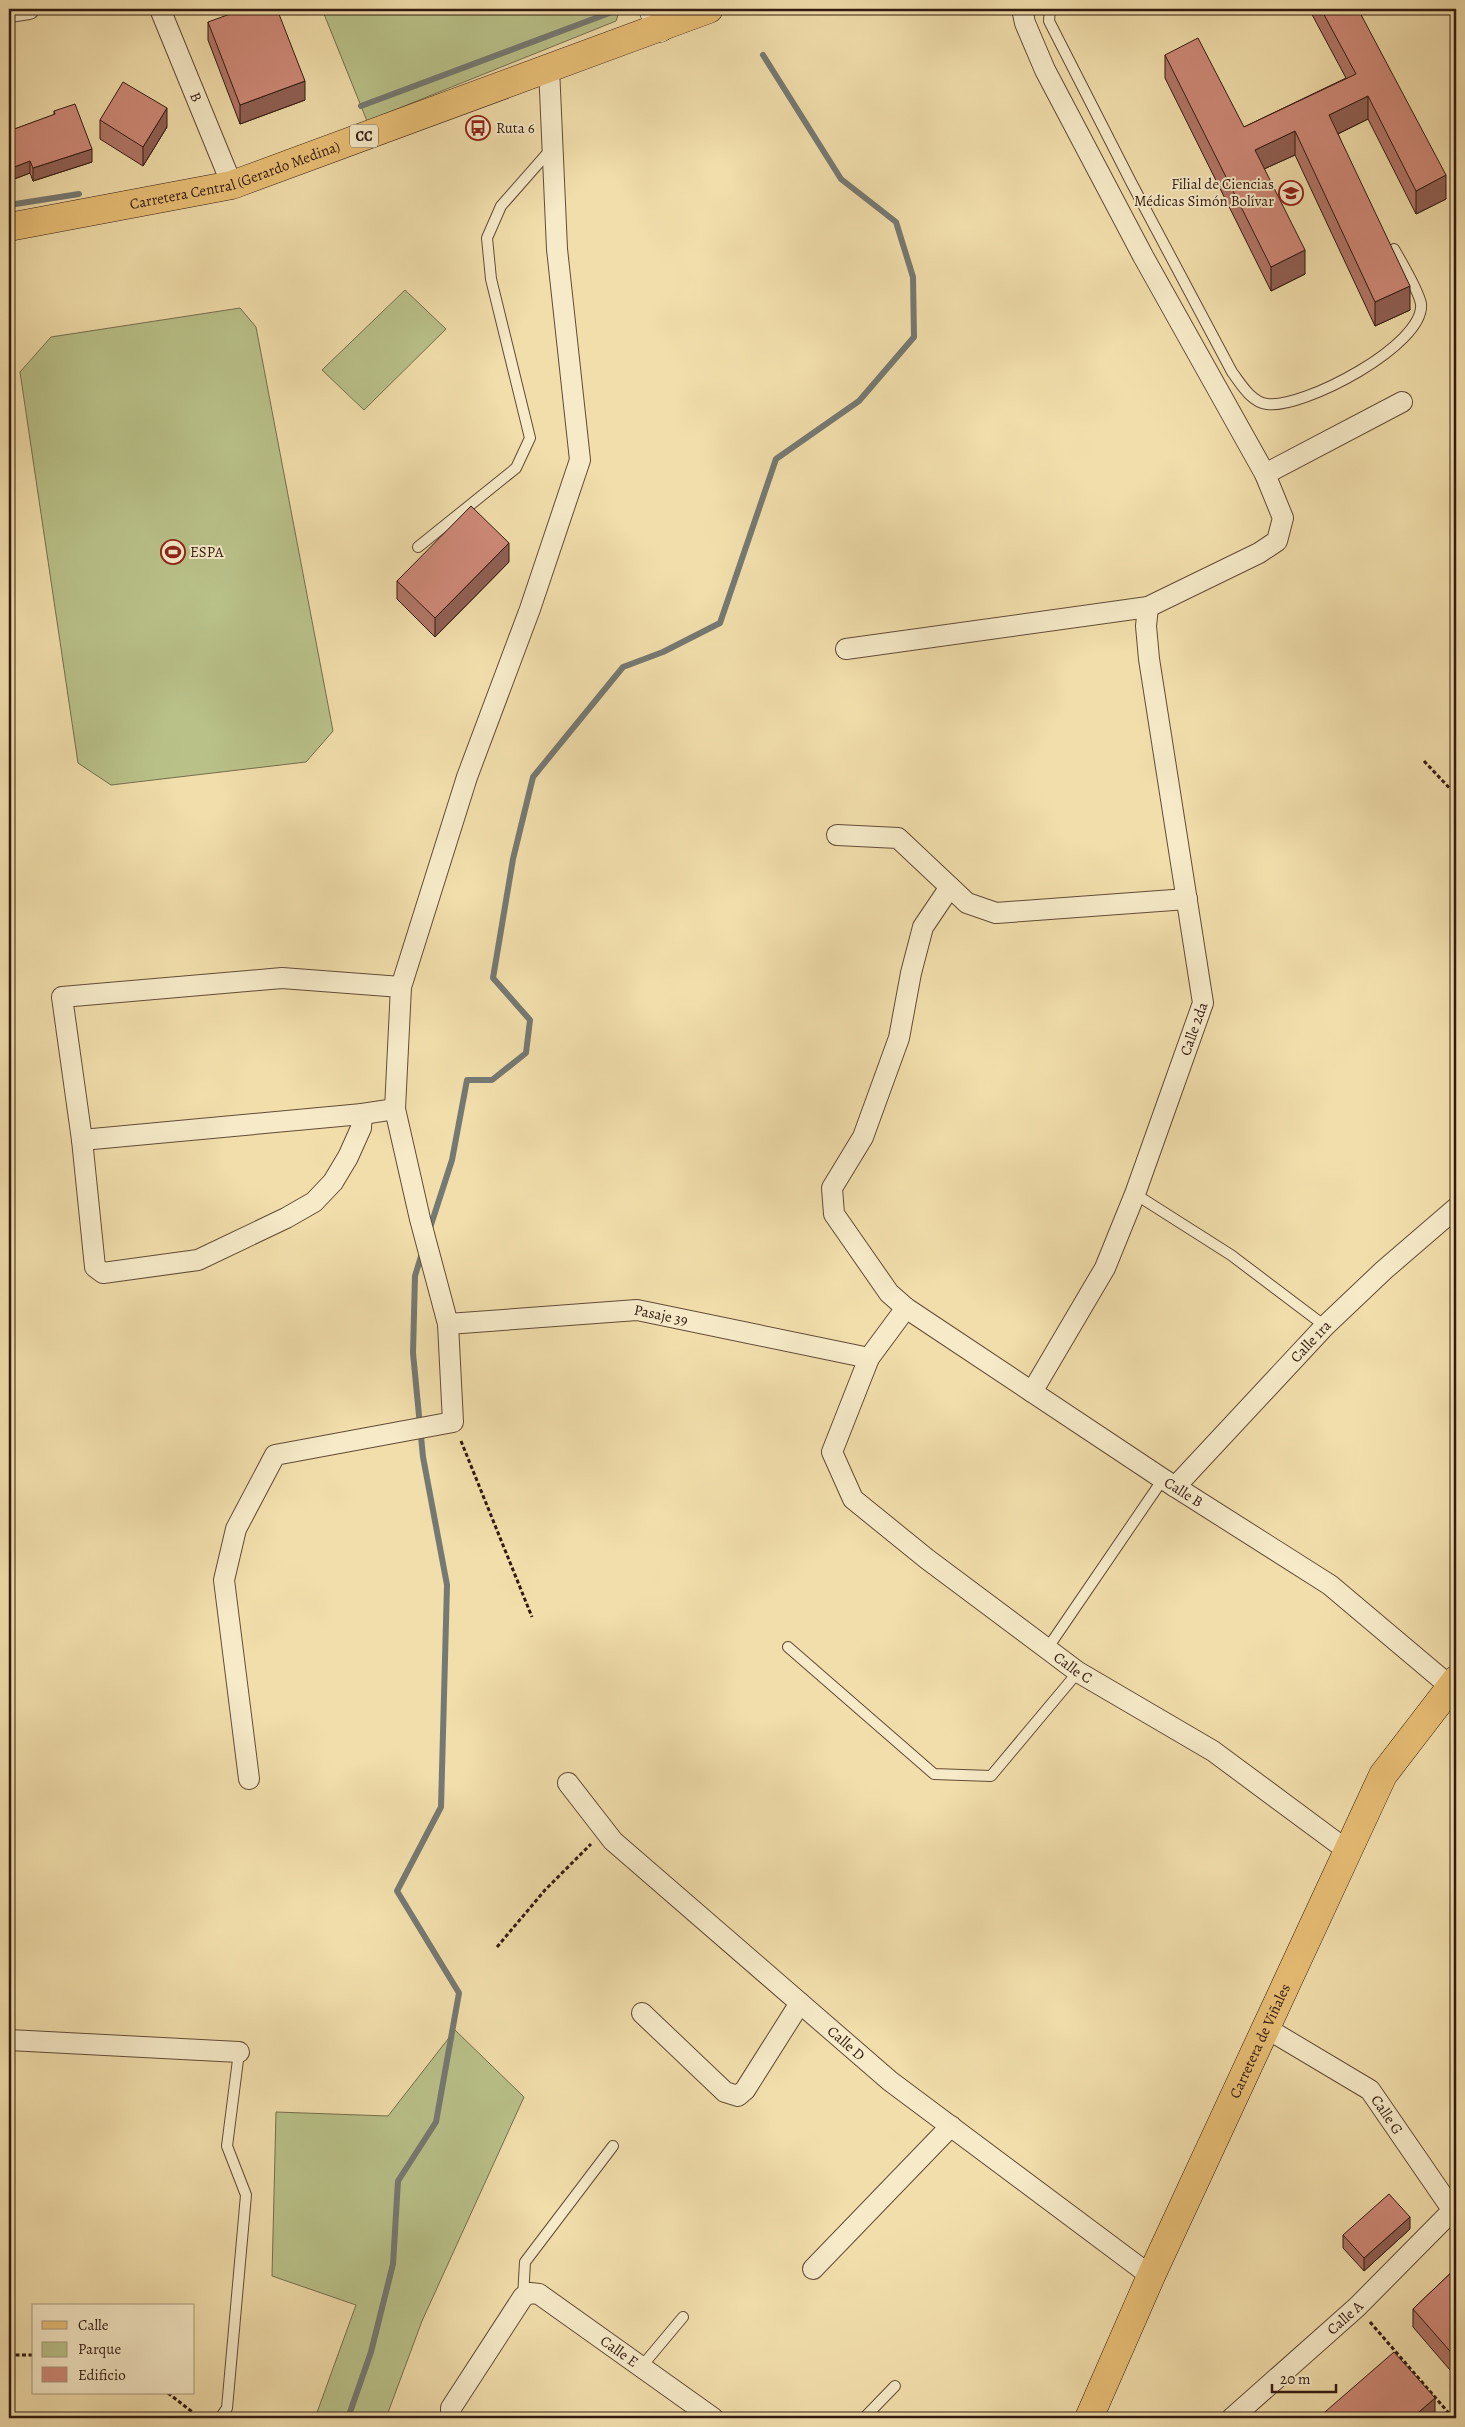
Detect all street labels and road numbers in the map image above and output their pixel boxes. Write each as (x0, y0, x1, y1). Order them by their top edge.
street label: B (185, 89, 207, 105)
road number: CC (350, 124, 378, 148)
street label: Carretera Central (Gerardo Medina) (128, 136, 343, 214)
street label: Calle 2da (1175, 999, 1213, 1058)
street label: Pasaje 39 (632, 1300, 690, 1330)
street label: Calle 1ra (1286, 1316, 1335, 1367)
street label: Calle B (1160, 1472, 1207, 1512)
street label: Calle C (1050, 1647, 1096, 1688)
street label: Carretera de Viñales (1225, 1980, 1295, 2101)
street label: Calle D (823, 2021, 869, 2065)
street label: Calle G (1366, 2091, 1408, 2138)
street label: Calle A (1322, 2296, 1368, 2339)
street label: Calle E (596, 2331, 642, 2372)

